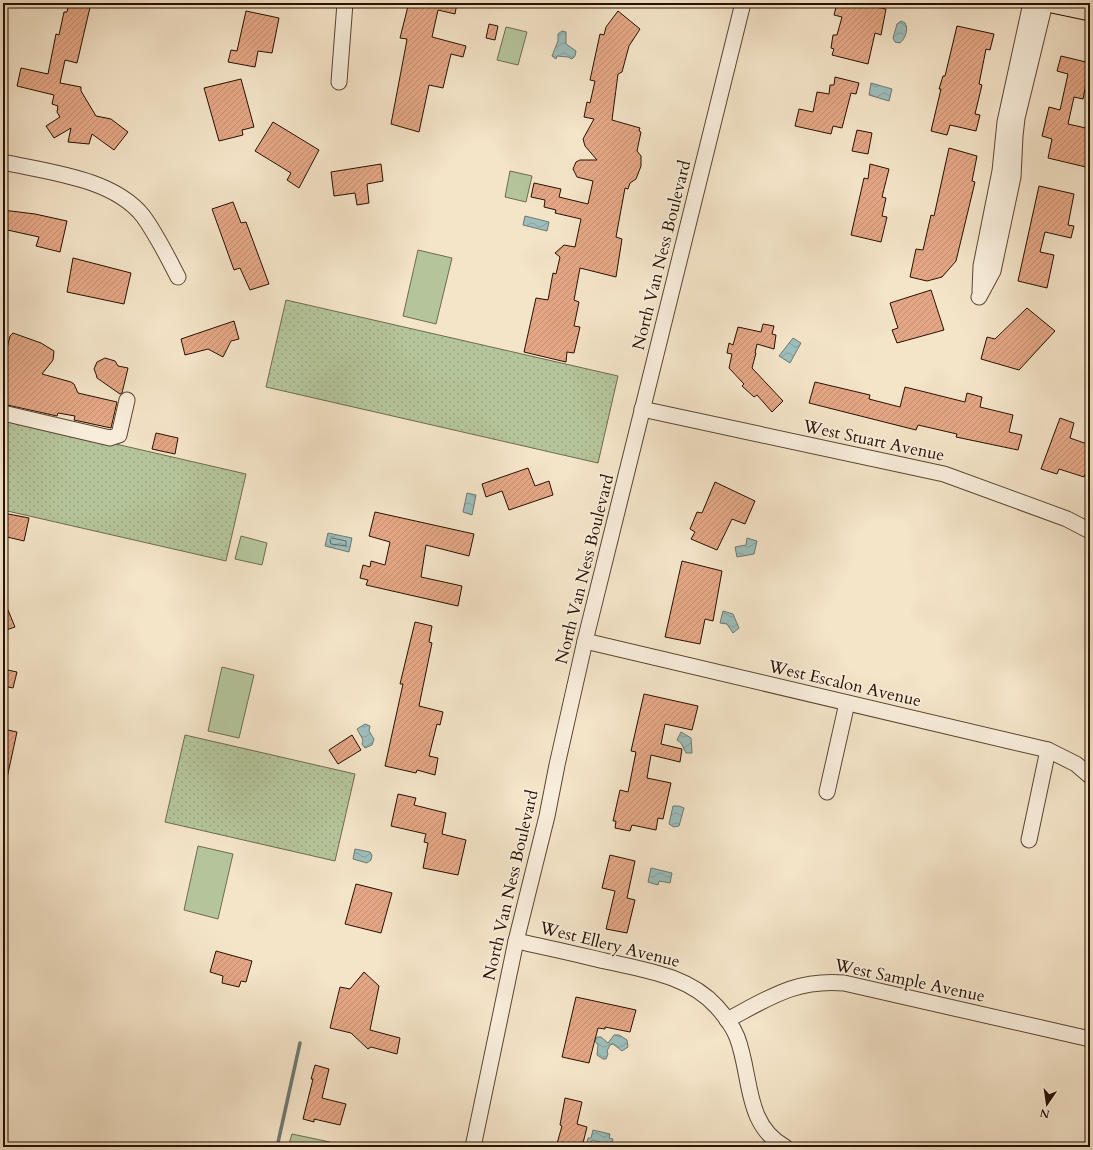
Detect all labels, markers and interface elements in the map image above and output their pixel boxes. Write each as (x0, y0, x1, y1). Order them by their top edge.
street label: North Van Ness Boulevard (627, 158, 696, 352)
street label: West Stuart Avenue (800, 414, 947, 467)
street label: North Van Ness Boulevard (550, 472, 619, 666)
street label: West Escalon Avenue (765, 654, 924, 712)
street label: North Van Ness Boulevard (477, 788, 544, 983)
street label: West Ellery Avenue (536, 916, 682, 973)
street label: West Sample Avenue (832, 953, 987, 1008)
north arrow (1027, 1084, 1067, 1124)
text: N (1038, 1105, 1051, 1122)

